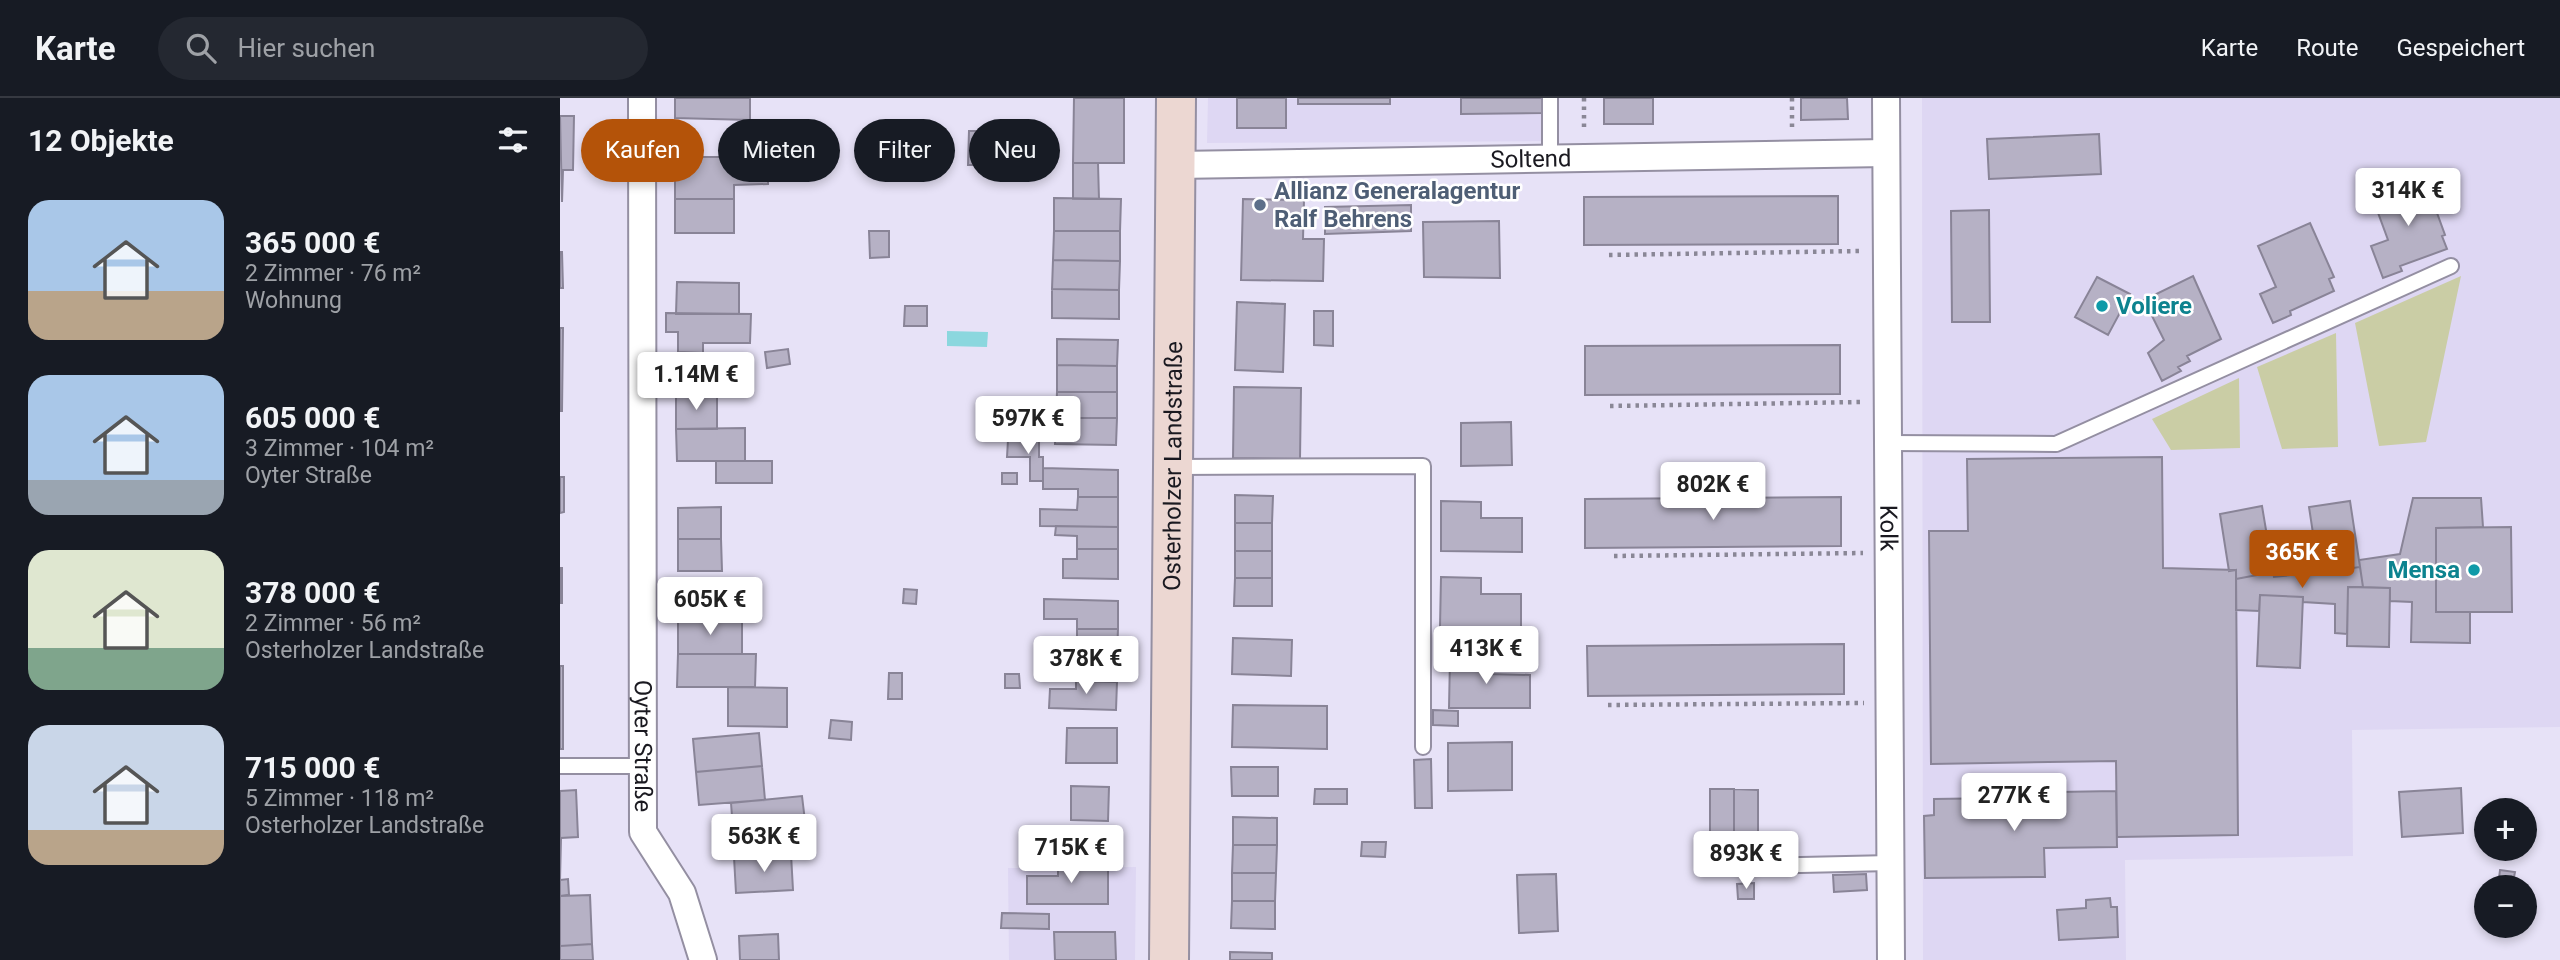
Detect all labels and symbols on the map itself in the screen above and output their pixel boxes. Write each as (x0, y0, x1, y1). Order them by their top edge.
street label: Soltend (1490, 144, 1572, 174)
pin: 314K € (2351, 169, 2465, 228)
place label: Allianz Generalagentur Ralf Behrens (1274, 177, 1521, 233)
marker: Allianz Generalagentur Ralf Behrens (1252, 197, 1268, 213)
place label: Voliere (2116, 292, 2192, 320)
marker: Voliere (2094, 298, 2110, 314)
street label: Osterholzer Landstraße (1158, 341, 1188, 591)
pin: 1.14M € (631, 352, 761, 412)
pin: 597K € (971, 396, 1085, 456)
pin: 802K € (1656, 462, 1770, 522)
street label: Kolk (1874, 505, 1903, 552)
pin: 365K € (2245, 531, 2359, 590)
place label: Mensa (2387, 556, 2460, 584)
marker: Mensa (2466, 562, 2482, 578)
pin: 605K € (653, 578, 767, 637)
pin: 413K € (1429, 626, 1543, 686)
pin: 378K € (1029, 636, 1143, 696)
street label: Oyter Straße (629, 680, 657, 812)
pin: 277K € (1957, 774, 2071, 833)
pin: 563K € (707, 814, 821, 874)
pin: 715K € (1014, 826, 1128, 885)
pin: 893K € (1689, 832, 1803, 891)

